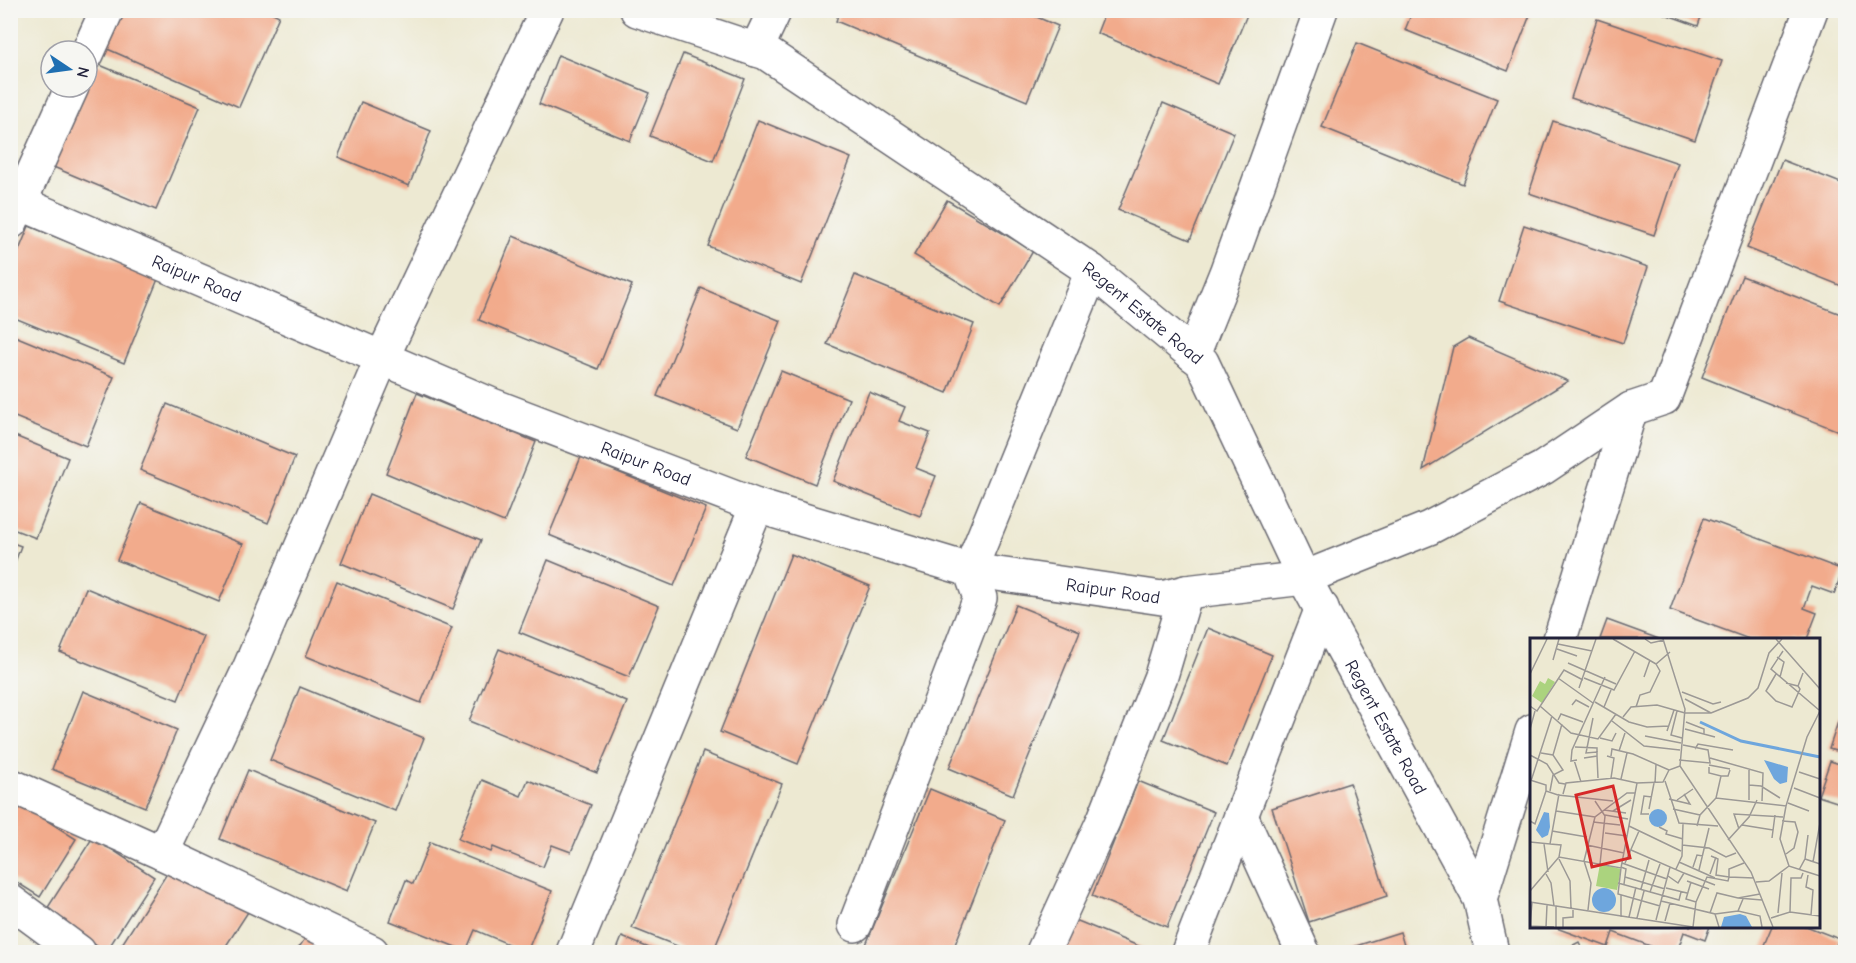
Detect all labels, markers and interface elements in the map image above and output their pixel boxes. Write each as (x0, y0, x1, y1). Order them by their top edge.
north arrow (39, 39, 99, 99)
text: N (73, 65, 93, 79)
street label: Raipur Road (149, 251, 244, 307)
street label: Regent Estate Road (1078, 258, 1207, 369)
street label: Raipur Road (598, 437, 694, 491)
street label: Raipur Road (1065, 574, 1161, 609)
inset map (1530, 638, 1820, 927)
street label: Regent Estate Road (1340, 657, 1431, 798)

